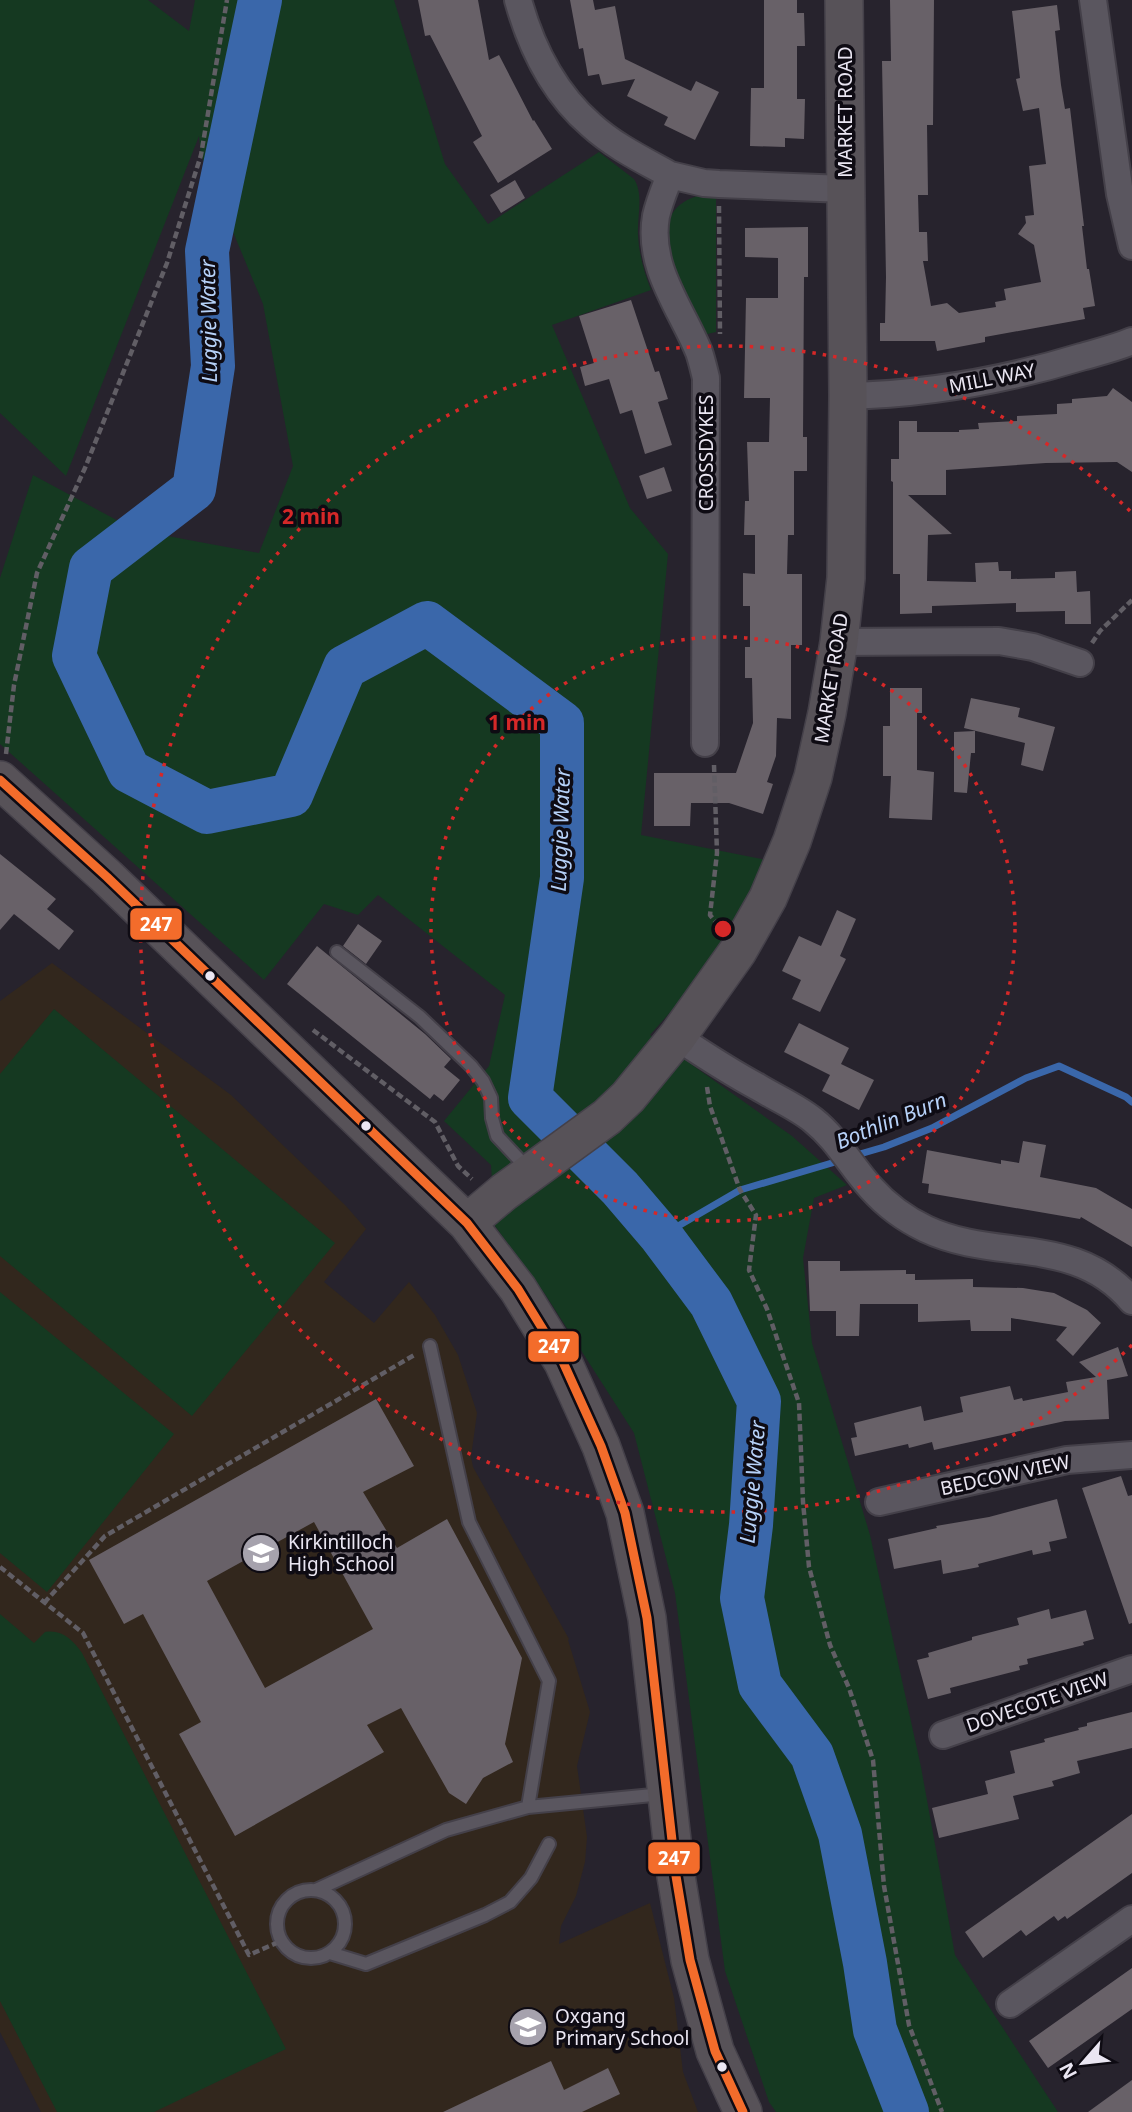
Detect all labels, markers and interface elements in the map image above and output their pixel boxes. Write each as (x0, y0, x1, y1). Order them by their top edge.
street label: MARKET ROAD (832, 46, 858, 178)
water label: Luggie Water (193, 258, 223, 383)
street label: MILL WAY (947, 357, 1038, 399)
street label: CROSSDYKES (693, 395, 719, 511)
text: 2 min (282, 502, 340, 530)
street label: MARKET ROAD (808, 611, 854, 745)
text: 1 min (488, 708, 546, 736)
water label: Luggie Water (544, 766, 576, 892)
line badge: 247 (129, 907, 183, 941)
text: 247 (140, 911, 172, 937)
centre of rings (711, 917, 735, 941)
unlabelled marker (203, 969, 217, 983)
water label: Bothlin Burn (831, 1085, 951, 1155)
unlabelled marker (359, 1119, 373, 1133)
line badge: 247 (527, 1330, 580, 1363)
text: 247 (538, 1333, 570, 1359)
water label: Luggie Water (733, 1418, 771, 1545)
street label: BEDCOW VIEW (938, 1449, 1072, 1501)
place label: Kirkintilloch High School (288, 1529, 395, 1577)
school or university icon: Kirkintilloch High School (240, 1532, 282, 1574)
street label: DOVECOTE VIEW (963, 1665, 1112, 1738)
line badge: 247 (647, 1841, 701, 1875)
text: 247 (658, 1845, 690, 1871)
place label: Oxgang Primary School (555, 2003, 689, 2051)
school or university icon: Oxgang Primary School (507, 2006, 549, 2048)
north arrow (1048, 2028, 1118, 2098)
text: N (1053, 2058, 1083, 2084)
unlabelled marker (715, 2060, 729, 2074)

